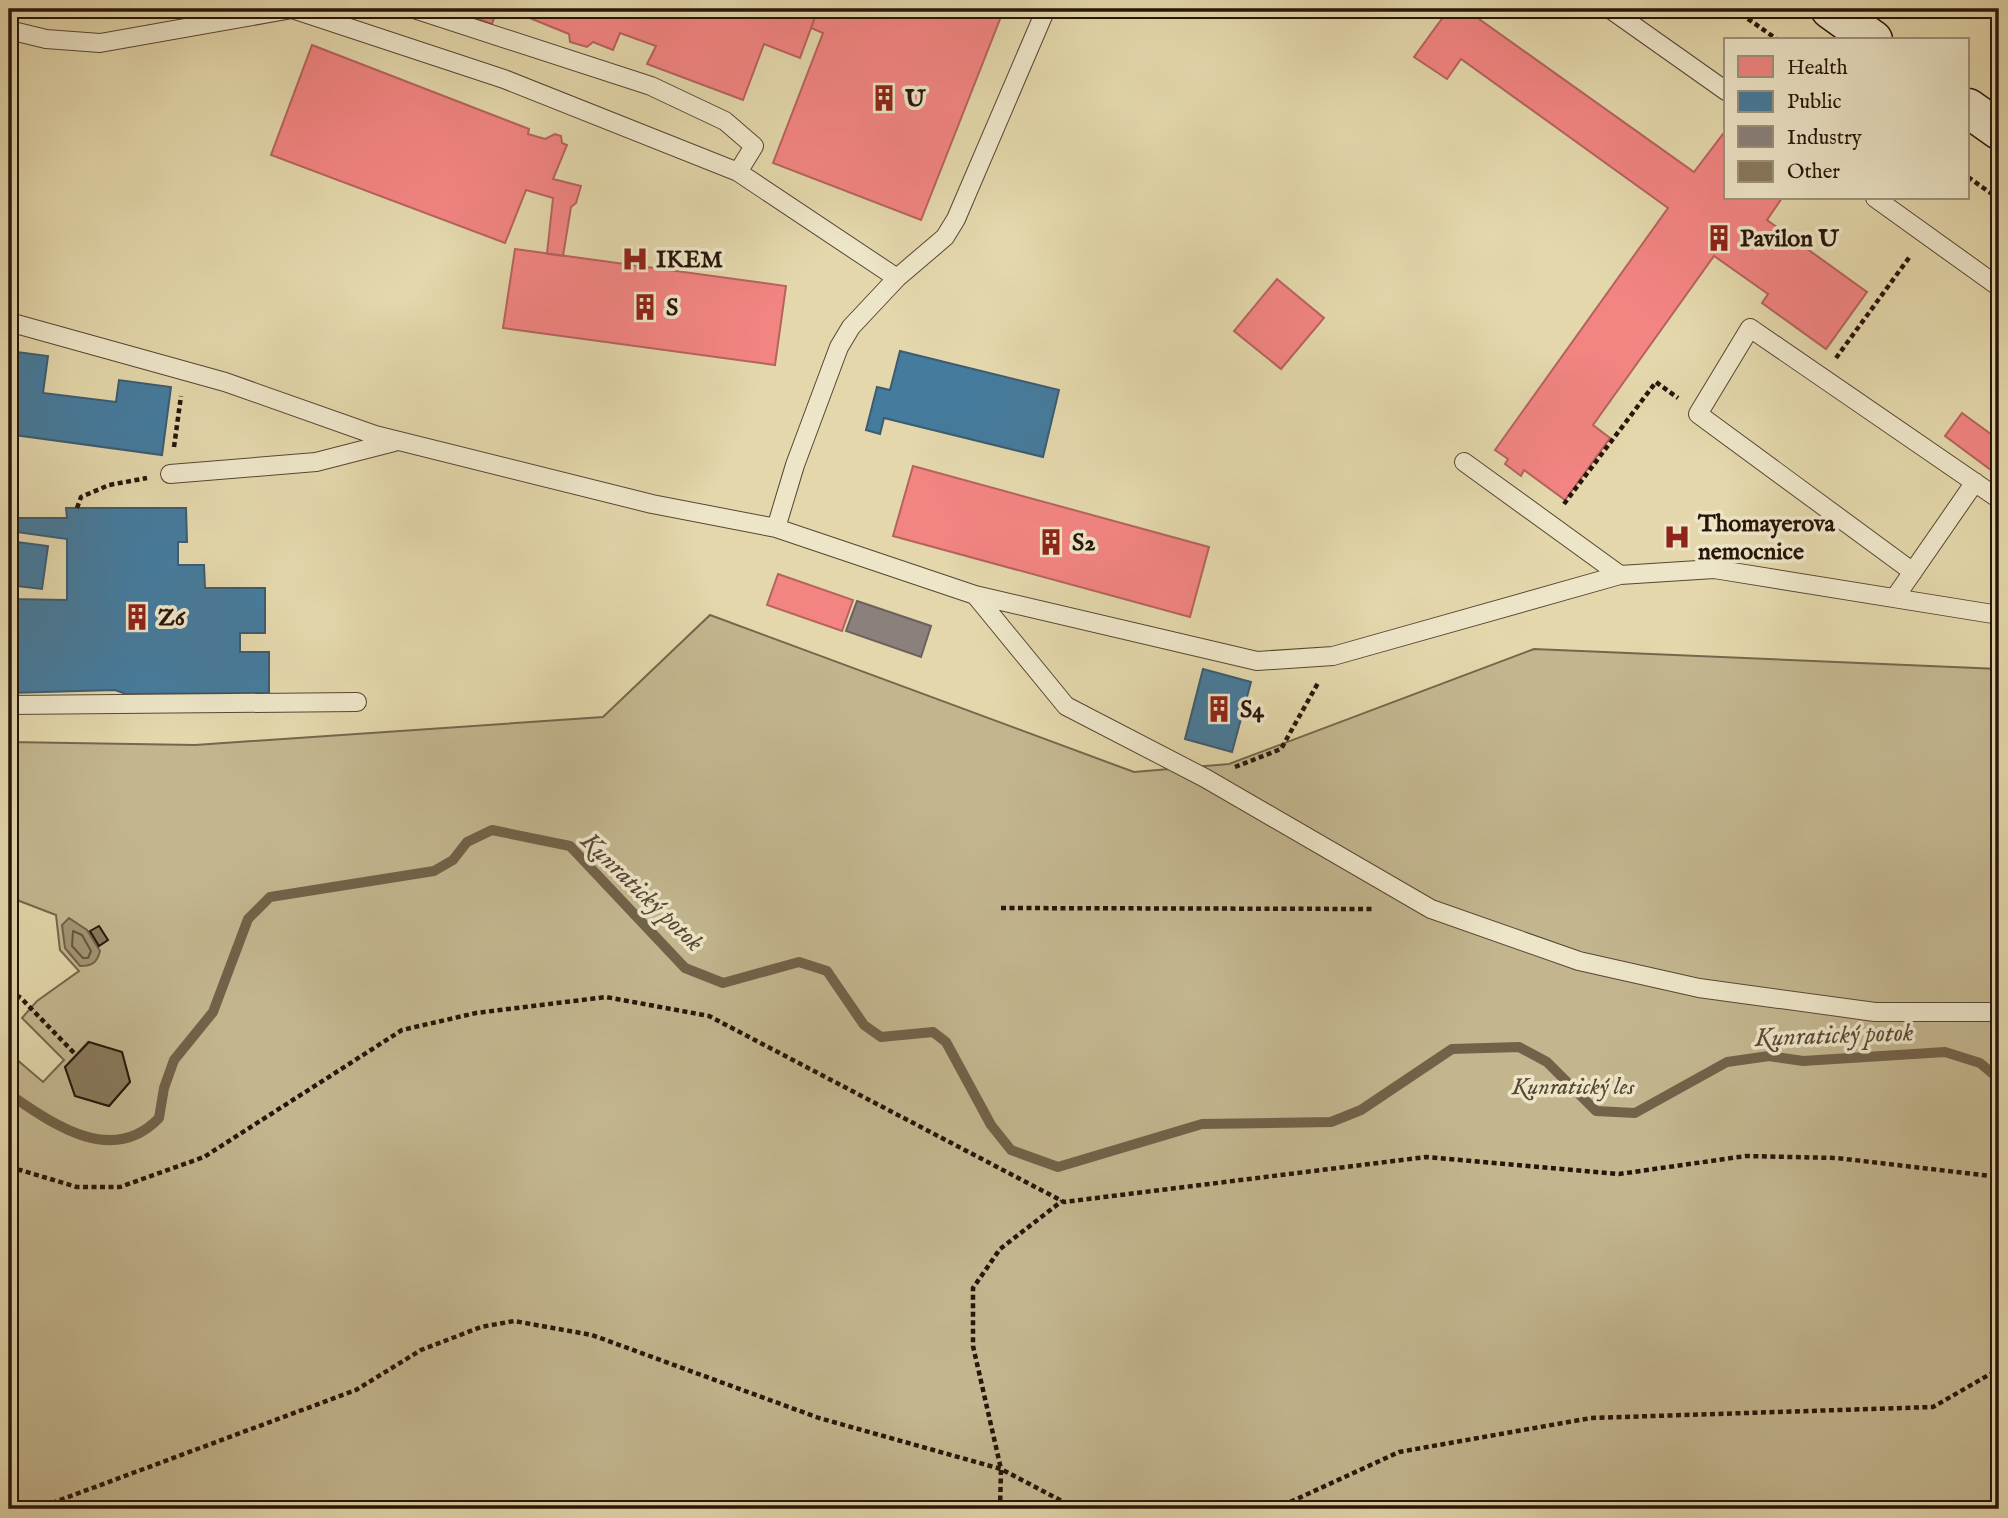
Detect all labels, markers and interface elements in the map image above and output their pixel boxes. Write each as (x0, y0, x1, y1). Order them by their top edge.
legend (1724, 38, 1969, 200)
text: Health (1787, 55, 1848, 82)
building icon: U (869, 83, 899, 113)
place label: U (904, 84, 926, 115)
text: Public (1787, 89, 1841, 116)
text: Industry (1787, 125, 1863, 152)
text: Other (1787, 159, 1840, 186)
building icon: Pavilon U (1704, 223, 1734, 253)
place label: Pavilon U (1740, 224, 1839, 255)
hospital icon: IKEM (620, 244, 650, 274)
place label: IKEM (656, 245, 723, 276)
building icon: S (630, 292, 660, 322)
place label: S (666, 293, 678, 324)
place label: Thomayerova nemocnice (1697, 509, 1835, 568)
hospital icon: Thomayerova nemocnice (1662, 522, 1692, 552)
building icon: S2 (1036, 527, 1066, 557)
place label: S2 (1072, 528, 1096, 559)
building icon: Z6 (122, 602, 152, 632)
place label: Z6 (158, 603, 186, 634)
building icon: S4 (1204, 694, 1234, 724)
place label: S4 (1240, 695, 1265, 726)
water label: Kunratický potok (573, 824, 711, 959)
water label: Kunratický potok (1753, 1016, 1914, 1055)
park label: Kunratický les (1511, 1072, 1635, 1103)

